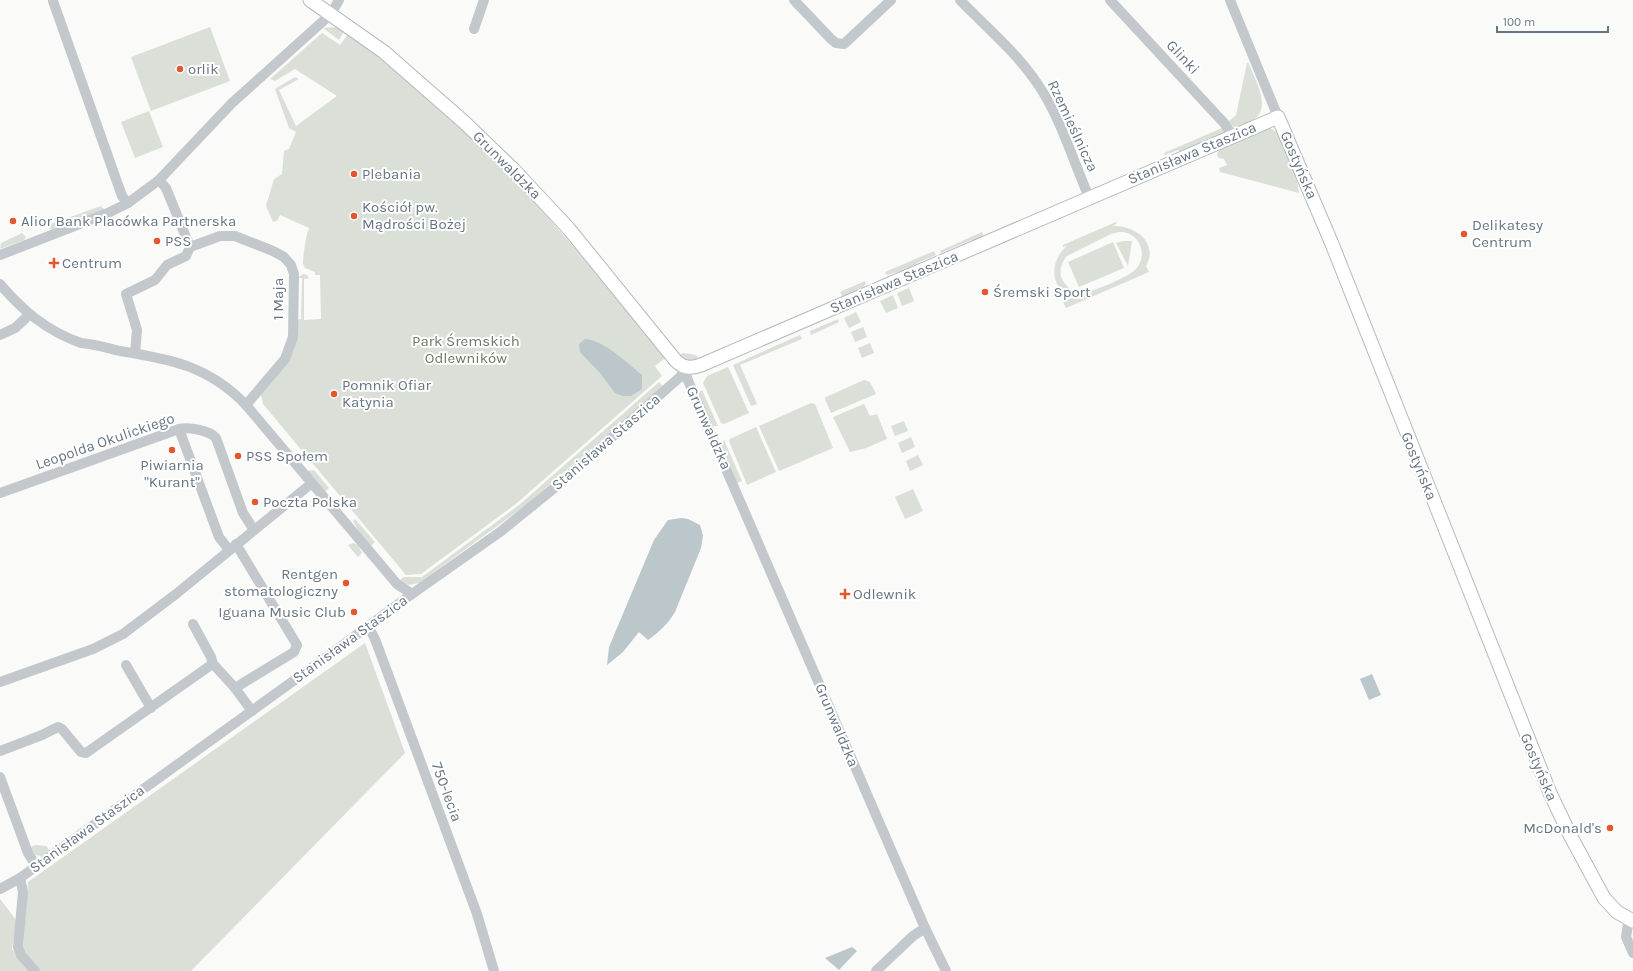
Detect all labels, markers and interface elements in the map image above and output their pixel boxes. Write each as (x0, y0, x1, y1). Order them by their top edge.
scale bar (1497, 8, 1608, 34)
text: 100 m (1503, 15, 1535, 29)
street label: Glinki (1163, 36, 1203, 78)
place label: orlik (188, 60, 219, 78)
marker: orlik (175, 64, 185, 74)
street label: Rzemieślnicza (1044, 77, 1102, 175)
street label: Stanisława Staszica (1125, 118, 1259, 188)
street label: Grunwaldzka (469, 127, 545, 203)
street label: Gostyńska (1277, 128, 1321, 202)
place label: Plebania (362, 165, 421, 183)
marker: Plebania (349, 169, 359, 179)
place label: Kościół pw. Mądrości Bożej (362, 198, 466, 233)
marker: Kościół pw. Mądrości Bożej (349, 211, 359, 221)
place label: Alior Bank Placówka Partnerska (21, 212, 236, 230)
marker: Alior Bank Placówka Partnerska (8, 216, 18, 226)
place label: Delikatesy Centrum (1472, 216, 1543, 251)
marker: Delikatesy Centrum (1459, 229, 1469, 239)
place label: PSS (165, 232, 191, 250)
marker: PSS (152, 236, 162, 246)
street label: Stanisława Staszica (827, 247, 961, 317)
place label: Centrum (62, 254, 122, 272)
marker: Centrum (49, 258, 59, 268)
street label: 1 Maja (269, 278, 287, 320)
place label: Śremski Sport (993, 283, 1091, 301)
marker: Śremski Sport (980, 287, 990, 297)
park label: Park Śremskich Odlewników (412, 332, 520, 367)
place label: Pomnik Ofiar Katynia (342, 376, 432, 411)
street label: Grunwaldzka (683, 384, 735, 472)
marker: Pomnik Ofiar Katynia (329, 389, 339, 399)
street label: Stanisława Staszica (548, 390, 664, 494)
street label: Leopolda Okulickiego (33, 409, 177, 473)
street label: Gostyńska (1397, 429, 1441, 503)
marker: Piwiarnia "Kurant" (167, 445, 177, 455)
place label: PSS Społem (246, 447, 328, 465)
marker: PSS Społem (233, 451, 243, 461)
place label: Piwiarnia "Kurant" (140, 456, 204, 491)
place label: Poczta Polska (263, 493, 357, 511)
marker: Poczta Polska (250, 497, 260, 507)
place label: Rentgen stomatologiczny (224, 565, 338, 600)
marker: Rentgen stomatologiczny (341, 578, 351, 588)
place label: Odlewnik (853, 585, 916, 603)
marker: Odlewnik (840, 589, 850, 599)
street label: Stanisława Staszica (289, 591, 411, 687)
place label: Iguana Music Club (218, 603, 346, 621)
marker: Iguana Music Club (349, 607, 359, 617)
street label: Grunwaldzka (811, 680, 863, 770)
street label: Gostyńska (1517, 730, 1561, 804)
street label: 750-lecia (428, 760, 466, 824)
street label: Stanisława Staszica (26, 781, 148, 877)
place label: McDonald's (1523, 819, 1602, 837)
marker: McDonald's (1605, 823, 1615, 833)

